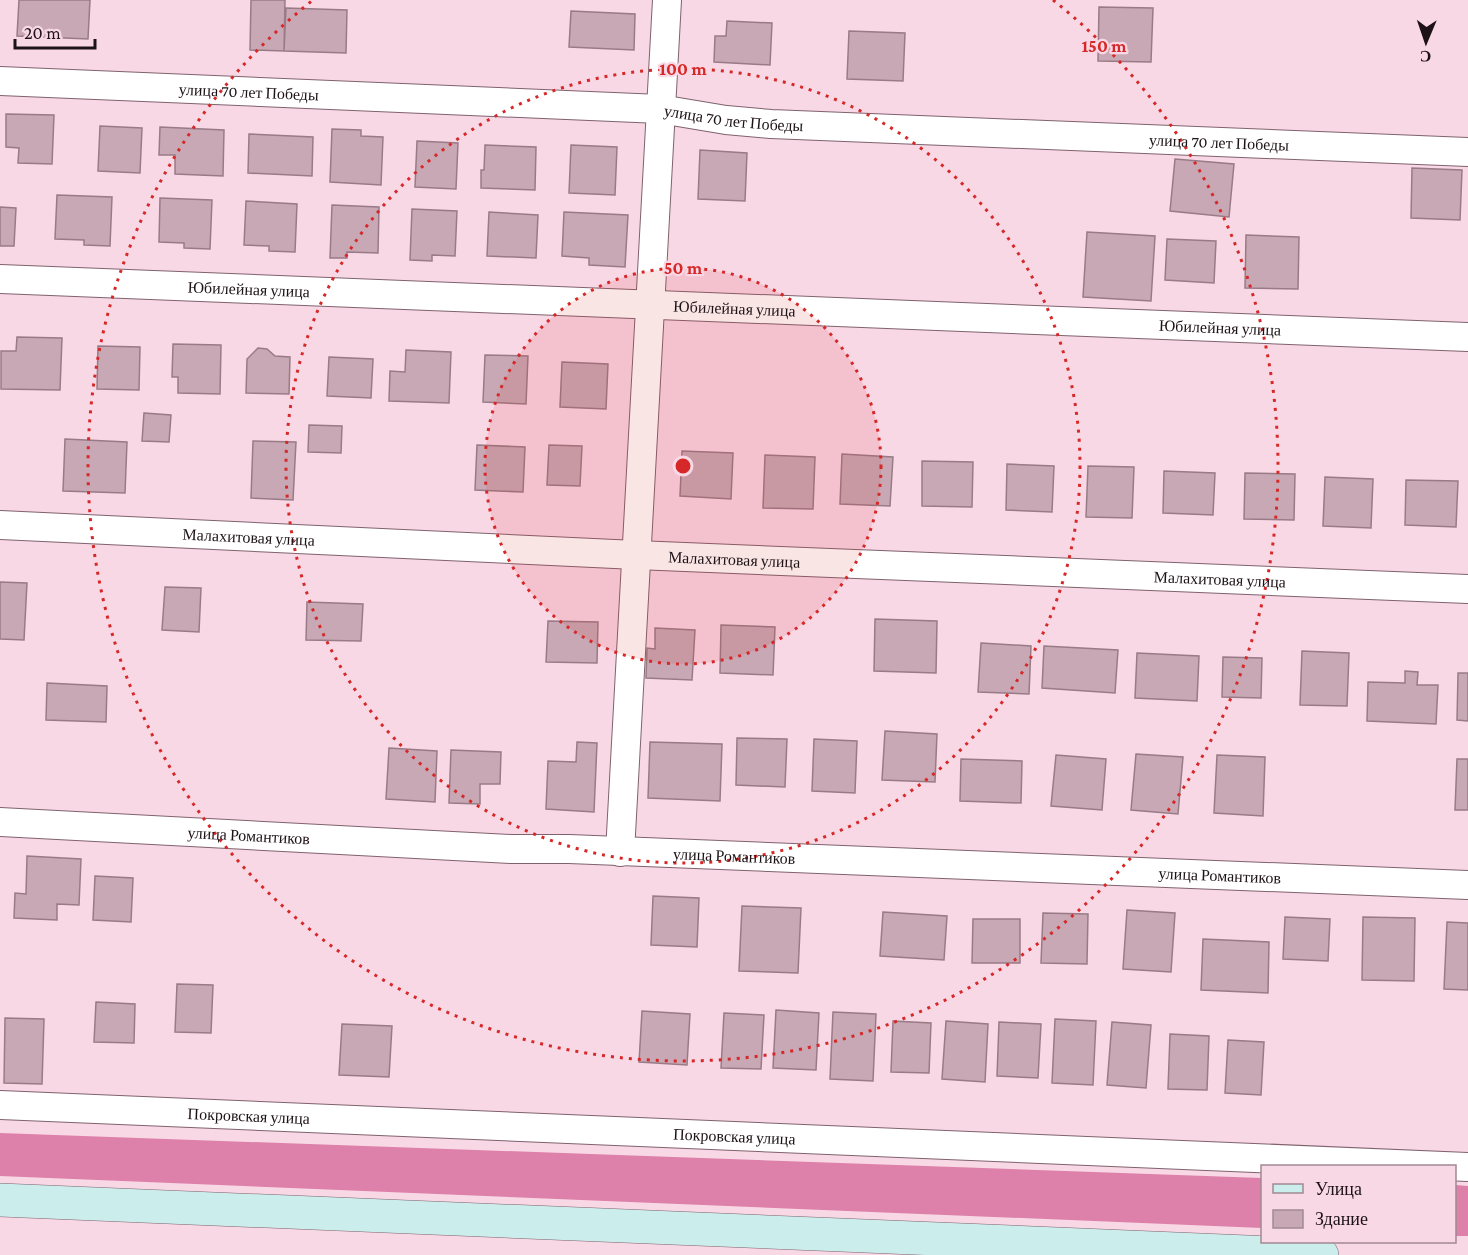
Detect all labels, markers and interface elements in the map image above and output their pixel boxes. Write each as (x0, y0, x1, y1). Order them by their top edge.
scale bar (15, 12, 94, 50)
north arrow (1396, 12, 1456, 72)
text: 20 m (24, 23, 61, 43)
text: 150 m (1081, 36, 1127, 56)
text: С (1419, 48, 1432, 65)
text: 100 m (659, 59, 707, 79)
street label: улица 70 лет Победы (178, 81, 319, 104)
street label: улица 70 лет Победы (663, 102, 804, 135)
street label: улица 70 лет Победы (1149, 131, 1290, 154)
text: 50 m (664, 258, 703, 278)
street label: Юбилейная улица (187, 278, 310, 301)
street label: Юбилейная улица (673, 298, 796, 320)
street label: Юбилейная улица (1159, 317, 1281, 339)
centre of rings (673, 456, 693, 476)
street label: Малахитовая улица (182, 526, 315, 550)
street label: Малахитовая улица (668, 548, 801, 571)
street label: Малахитовая улица (1153, 568, 1286, 591)
street label: улица Романтиков (187, 824, 311, 847)
street label: улица Романтиков (673, 845, 796, 867)
street label: улица Романтиков (1158, 865, 1282, 887)
street label: Покровская улица (187, 1105, 310, 1128)
street label: Покровская улица (673, 1125, 796, 1148)
legend (1261, 1165, 1456, 1243)
text: Улица (1315, 1179, 1362, 1199)
text: Здание (1315, 1209, 1368, 1229)

